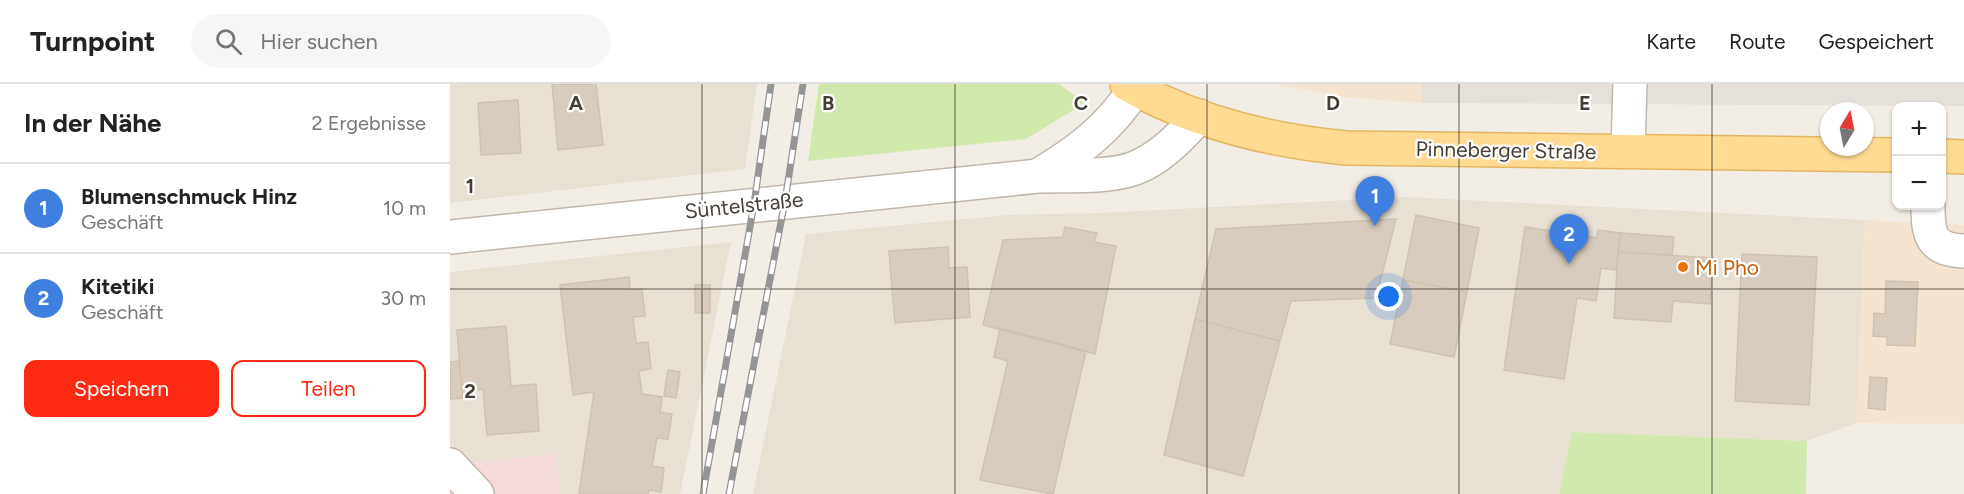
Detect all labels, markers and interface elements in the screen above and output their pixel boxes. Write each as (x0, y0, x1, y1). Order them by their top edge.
search box (191, 14, 611, 68)
text: Turnpoint (30, 24, 155, 58)
icon: search (212, 25, 245, 58)
text: Hier suchen (260, 28, 378, 55)
text: Karte (1646, 29, 1696, 54)
text: Route (1729, 29, 1785, 54)
text: Gespeichert (1818, 29, 1934, 54)
text: A (569, 91, 584, 115)
text: B (822, 91, 834, 115)
text: C (1074, 91, 1088, 115)
text: D (1326, 91, 1340, 115)
text: E (1579, 91, 1591, 115)
north arrow (1820, 102, 1874, 156)
map controls (1892, 102, 1946, 210)
button: + (1892, 102, 1946, 156)
text: In der Nähe (24, 107, 161, 139)
text: 2 Ergebnisse (312, 111, 426, 135)
street label: Pinneberger Straße (1415, 136, 1597, 164)
button: − (1892, 156, 1946, 210)
text: 1 (466, 174, 474, 198)
pin: 1 (1356, 176, 1394, 226)
text: Blumenschmuck Hinz (81, 183, 297, 210)
street label: Süntelstraße (683, 186, 805, 224)
text: 1 (39, 196, 48, 220)
text: 10 m (383, 196, 426, 220)
text: Geschäft (81, 210, 164, 234)
pin: 2 (1550, 214, 1588, 264)
place label: Mi Pho (1695, 255, 1759, 280)
marker: Mi Pho (1676, 260, 1690, 274)
text: Kitetiki (81, 273, 154, 300)
your location (1374, 282, 1403, 311)
text: 2 (38, 286, 49, 310)
text: 30 m (380, 286, 426, 310)
text: Geschäft (81, 300, 164, 324)
button: Speichern (24, 360, 219, 417)
button: Teilen (231, 360, 426, 417)
text: 2 (464, 379, 476, 403)

